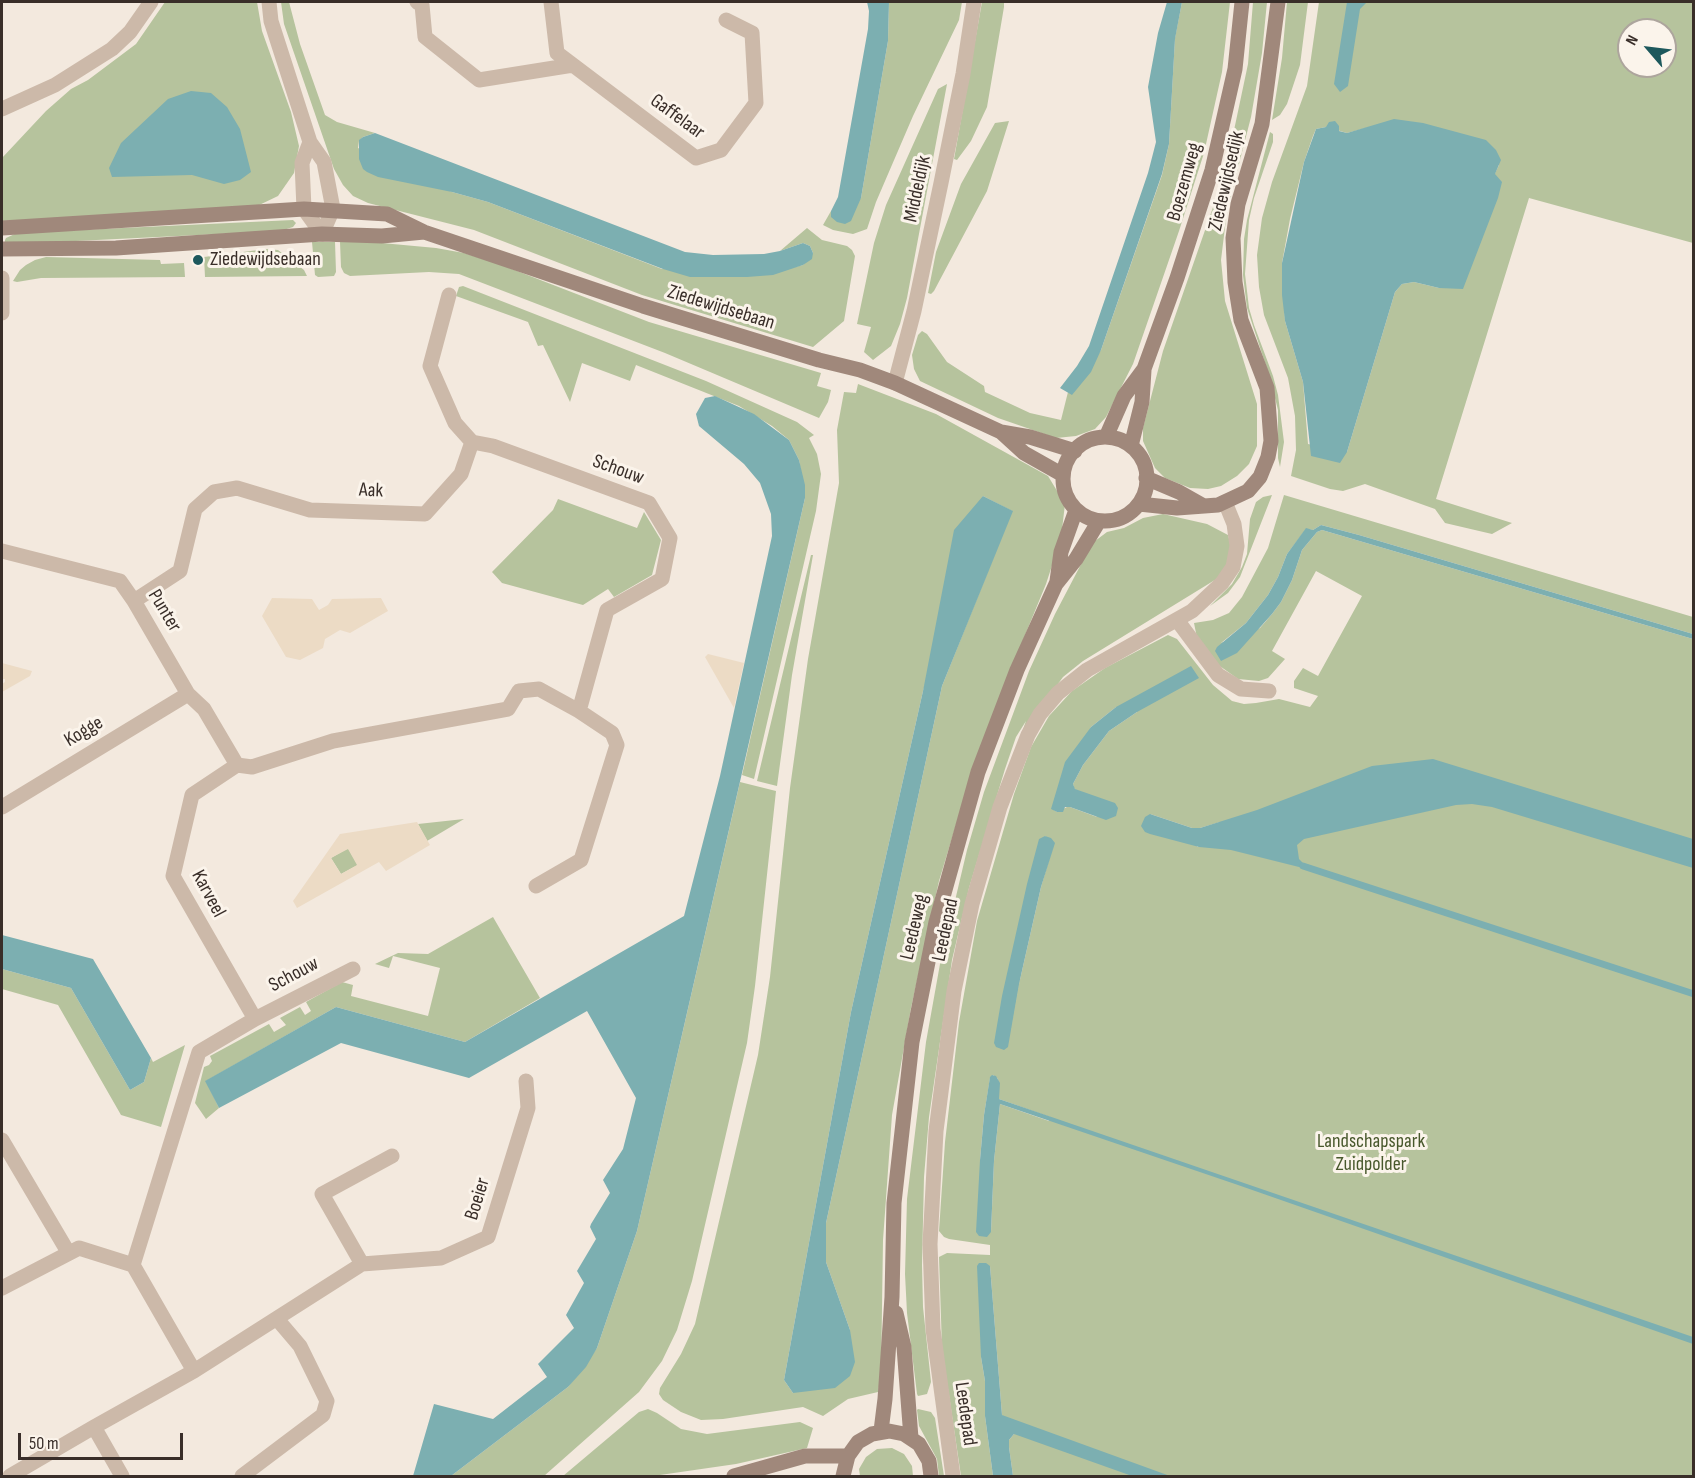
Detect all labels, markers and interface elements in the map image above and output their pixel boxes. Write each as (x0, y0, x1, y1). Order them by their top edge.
north arrow (1617, 18, 1677, 78)
text: N (1622, 32, 1643, 48)
street label: Gaffelaar (645, 89, 709, 145)
street label: Ziedewijdsedijk (1204, 129, 1250, 233)
street label: Boezemweg (1162, 140, 1208, 224)
street label: Middeldijk (899, 154, 937, 224)
place label: Ziedewijdsebaan (210, 248, 321, 272)
marker: Ziedewijdsebaan (191, 253, 205, 267)
street label: Ziedewijdsebaan (665, 280, 777, 336)
street label: Schouw (589, 450, 647, 490)
street label: Aak (358, 479, 384, 503)
street label: Punter (142, 585, 186, 637)
street label: Kogge (60, 711, 108, 753)
street label: Karveel (186, 866, 230, 922)
street label: Leedeweg (896, 892, 934, 962)
street label: Leedepad (928, 896, 964, 964)
street label: Schouw (265, 952, 323, 998)
park label: Landschapspark Zuidpolder (1317, 1130, 1425, 1177)
street label: Boeier (460, 1175, 496, 1223)
street label: Leedepad (949, 1381, 981, 1447)
scale bar (21, 1421, 186, 1459)
text: 50 m (29, 1433, 59, 1454)

